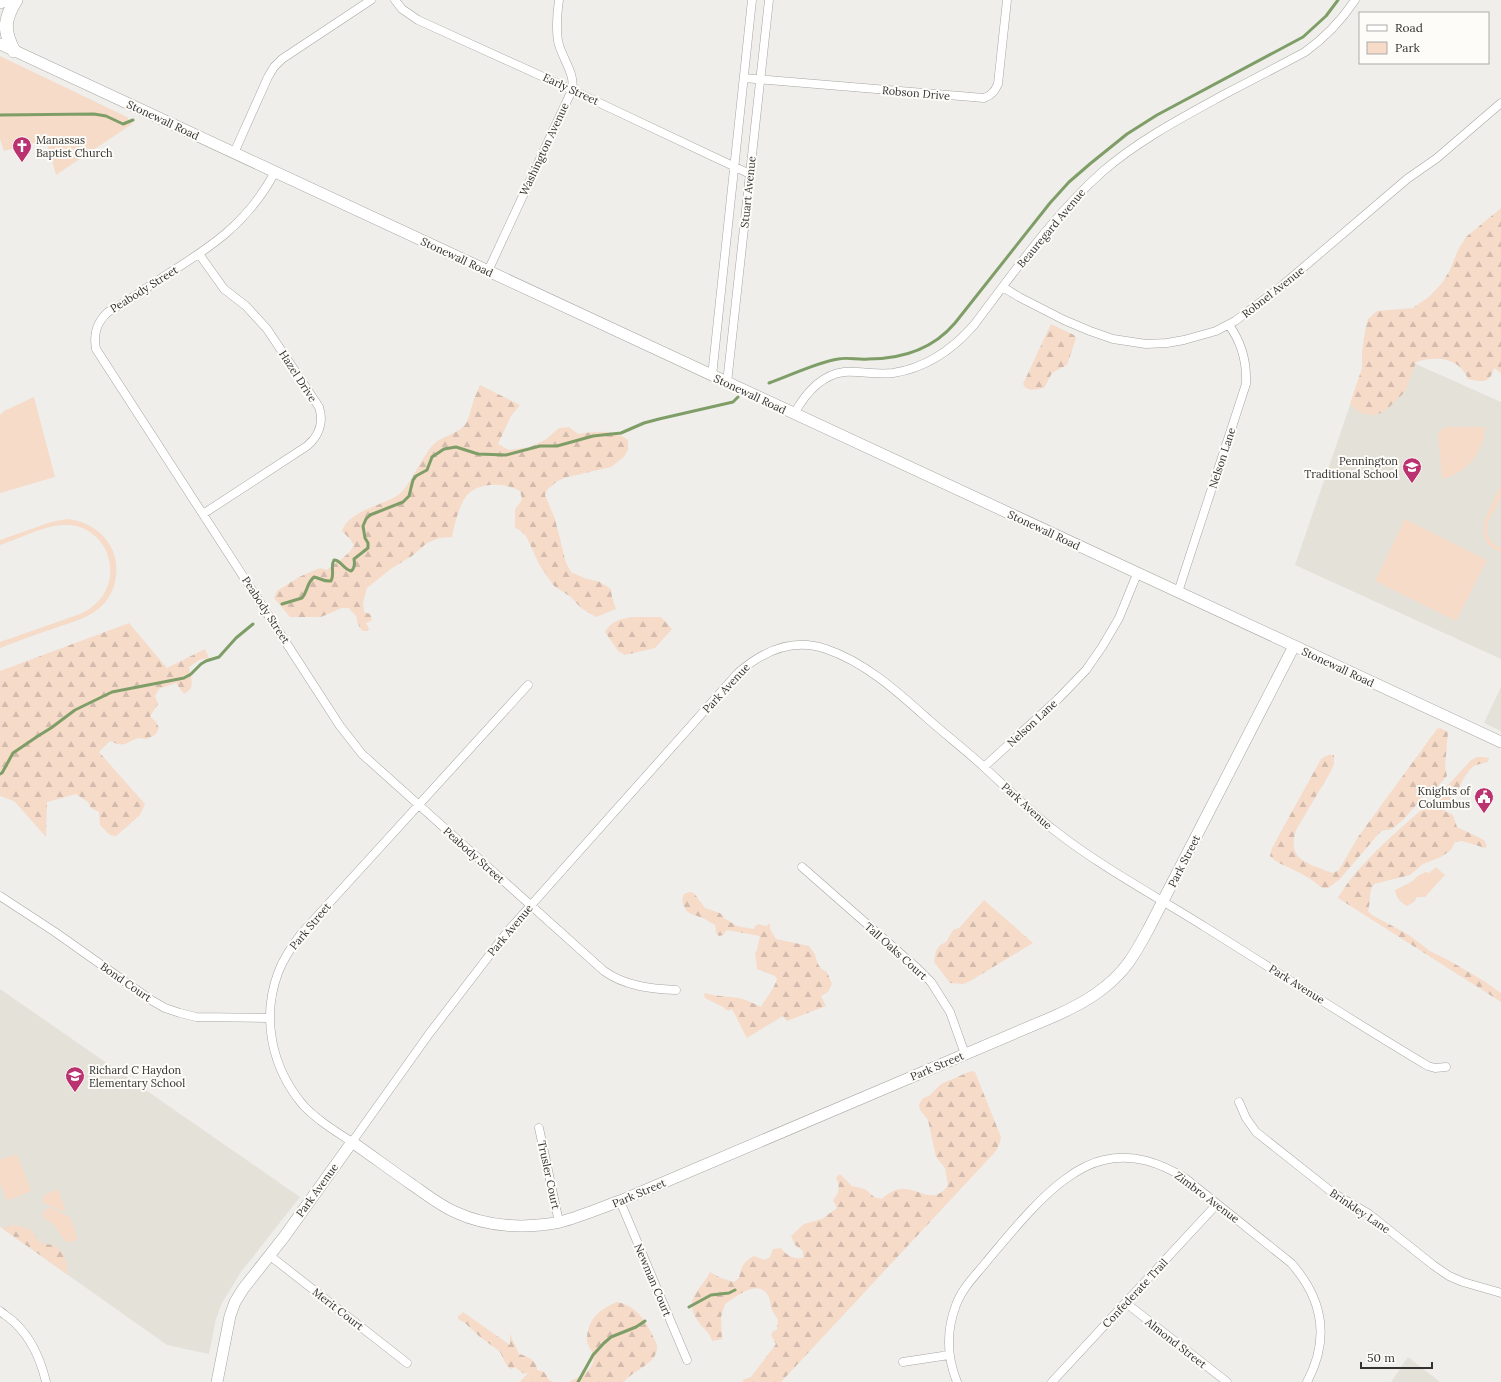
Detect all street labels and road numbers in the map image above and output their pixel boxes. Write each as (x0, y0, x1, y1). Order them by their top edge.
street label: Early Street (541, 70, 602, 108)
street label: Robson Drive (881, 83, 951, 103)
street label: Stonewall Road (125, 97, 202, 143)
street label: Washington Avenue (516, 100, 572, 198)
street label: Stuart Avenue (737, 155, 759, 229)
street label: Beauregard Avenue (1014, 186, 1088, 270)
street label: Stonewall Road (419, 234, 496, 280)
street label: Peabody Street (107, 262, 181, 315)
street label: Robnel Avenue (1239, 263, 1307, 321)
street label: Hazel Drive (276, 347, 320, 405)
street label: Stonewall Road (712, 371, 789, 417)
street label: Nelson Lane (1206, 426, 1238, 490)
street label: Stonewall Road (1006, 507, 1083, 553)
street label: Peabody Street (239, 574, 293, 647)
street label: Stonewall Road (1300, 644, 1377, 690)
street label: Park Avenue (699, 660, 753, 716)
street label: Nelson Lane (1004, 696, 1060, 750)
street label: Park Avenue (999, 780, 1055, 832)
street label: Peabody Street (441, 824, 508, 887)
street label: Park Street (1165, 832, 1204, 890)
street label: Park Street (286, 899, 334, 952)
street label: Park Avenue (484, 901, 536, 959)
street label: Tall Oaks Court (862, 919, 931, 983)
street label: Bond Court (98, 959, 155, 1005)
street label: Park Avenue (1267, 961, 1328, 1007)
street label: Park Street (908, 1048, 967, 1084)
street label: Trusler Court (535, 1139, 563, 1211)
street label: Park Avenue (293, 1160, 341, 1220)
street label: Zimbro Avenue (1172, 1168, 1242, 1226)
street label: Park Street (610, 1175, 669, 1211)
street label: Brinkley Lane (1327, 1186, 1393, 1236)
street label: Newman Court (631, 1241, 675, 1319)
street label: Confederate Trail (1099, 1255, 1171, 1331)
street label: Merit Court (310, 1285, 367, 1334)
street label: Almond Street (1142, 1314, 1210, 1372)

